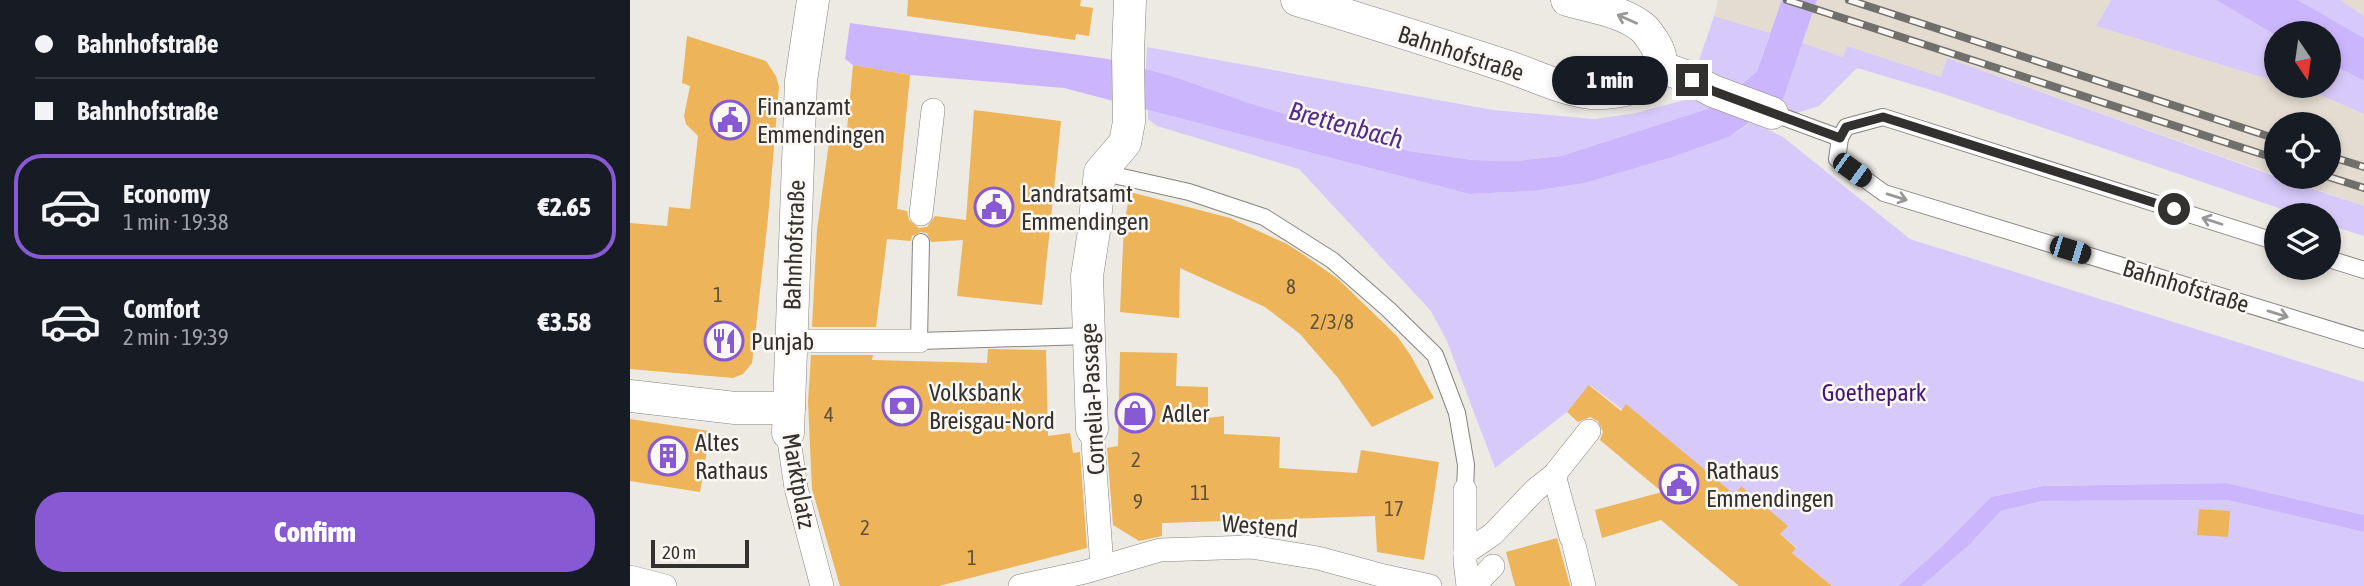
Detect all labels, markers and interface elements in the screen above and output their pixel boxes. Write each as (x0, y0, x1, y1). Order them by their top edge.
one-way arrow (1617, 12, 1638, 25)
street label: Bahnhofstraße (1395, 20, 1527, 86)
north arrow (2264, 21, 2342, 98)
map controls (2264, 21, 2341, 280)
text: Bahnhofstraße (77, 29, 219, 59)
callout: 1 min (1552, 56, 1668, 104)
route end (1676, 64, 1708, 96)
text: 1 min (1587, 67, 1633, 93)
place label: Finanzamt Emmendingen (757, 93, 885, 148)
water label: Brettenbach (1286, 95, 1407, 155)
text: Bahnhofstraße (77, 96, 219, 126)
public building icon: Finanzamt Emmendingen (709, 99, 751, 141)
button: locate (2264, 112, 2341, 189)
car (1829, 149, 1876, 191)
icon: car (39, 175, 102, 238)
text: Economy (123, 179, 210, 209)
street label: Bahnhofstraße (778, 179, 810, 311)
place label: Landratsamt Emmendingen (1021, 180, 1149, 235)
public building icon: Landratsamt Emmendingen (973, 186, 1015, 228)
text: €2.65 (538, 192, 591, 222)
one-way arrow (1885, 192, 1907, 205)
route start (2158, 193, 2190, 225)
button: layers (2264, 203, 2341, 280)
text: 1 min · 19:38 (123, 209, 229, 235)
one-way arrow (2201, 214, 2223, 226)
car (2047, 234, 2094, 266)
street label: Bahnhofstraße (2120, 254, 2252, 318)
house number: 8 (1286, 274, 1296, 298)
house number: 1 (713, 282, 723, 306)
icon: car (39, 290, 102, 353)
text: Comfort (123, 294, 200, 324)
text: €3.58 (538, 307, 591, 337)
one-way arrow (2267, 308, 2289, 321)
house number: 2/3/8 (1310, 309, 1354, 333)
restaurant icon: Punjab (703, 320, 745, 362)
street label: Cornelia-Passage (1075, 322, 1109, 476)
text: 2 min · 19:39 (123, 324, 229, 350)
place label: Punjab (751, 328, 814, 355)
place label: Volksbank Breisgau-Nord (929, 379, 1055, 434)
park label: Goethepark (1822, 379, 1927, 406)
bank icon: Volksbank Breisgau-Nord (881, 385, 923, 427)
shop icon: Adler (1114, 392, 1156, 434)
place label: Adler (1162, 400, 1210, 427)
house number: 4 (824, 402, 834, 426)
place label: Altes Rathaus (695, 429, 768, 484)
street label: Marktplatz (777, 431, 821, 531)
building icon: Altes Rathaus (647, 435, 689, 477)
house number: 2 (1131, 447, 1141, 471)
place label: Rathaus Emmendingen (1706, 457, 1834, 512)
public building icon: Rathaus Emmendingen (1658, 463, 1700, 505)
house number: 11 (1190, 480, 1210, 504)
house number: 9 (1133, 489, 1143, 513)
button: Confirm (35, 492, 595, 572)
house number: 17 (1384, 496, 1404, 520)
street label: Westend (1221, 509, 1299, 543)
house number: 2 (860, 515, 870, 539)
scale bar (651, 537, 749, 569)
text: 20 m (662, 541, 696, 563)
house number: 1 (967, 545, 977, 569)

